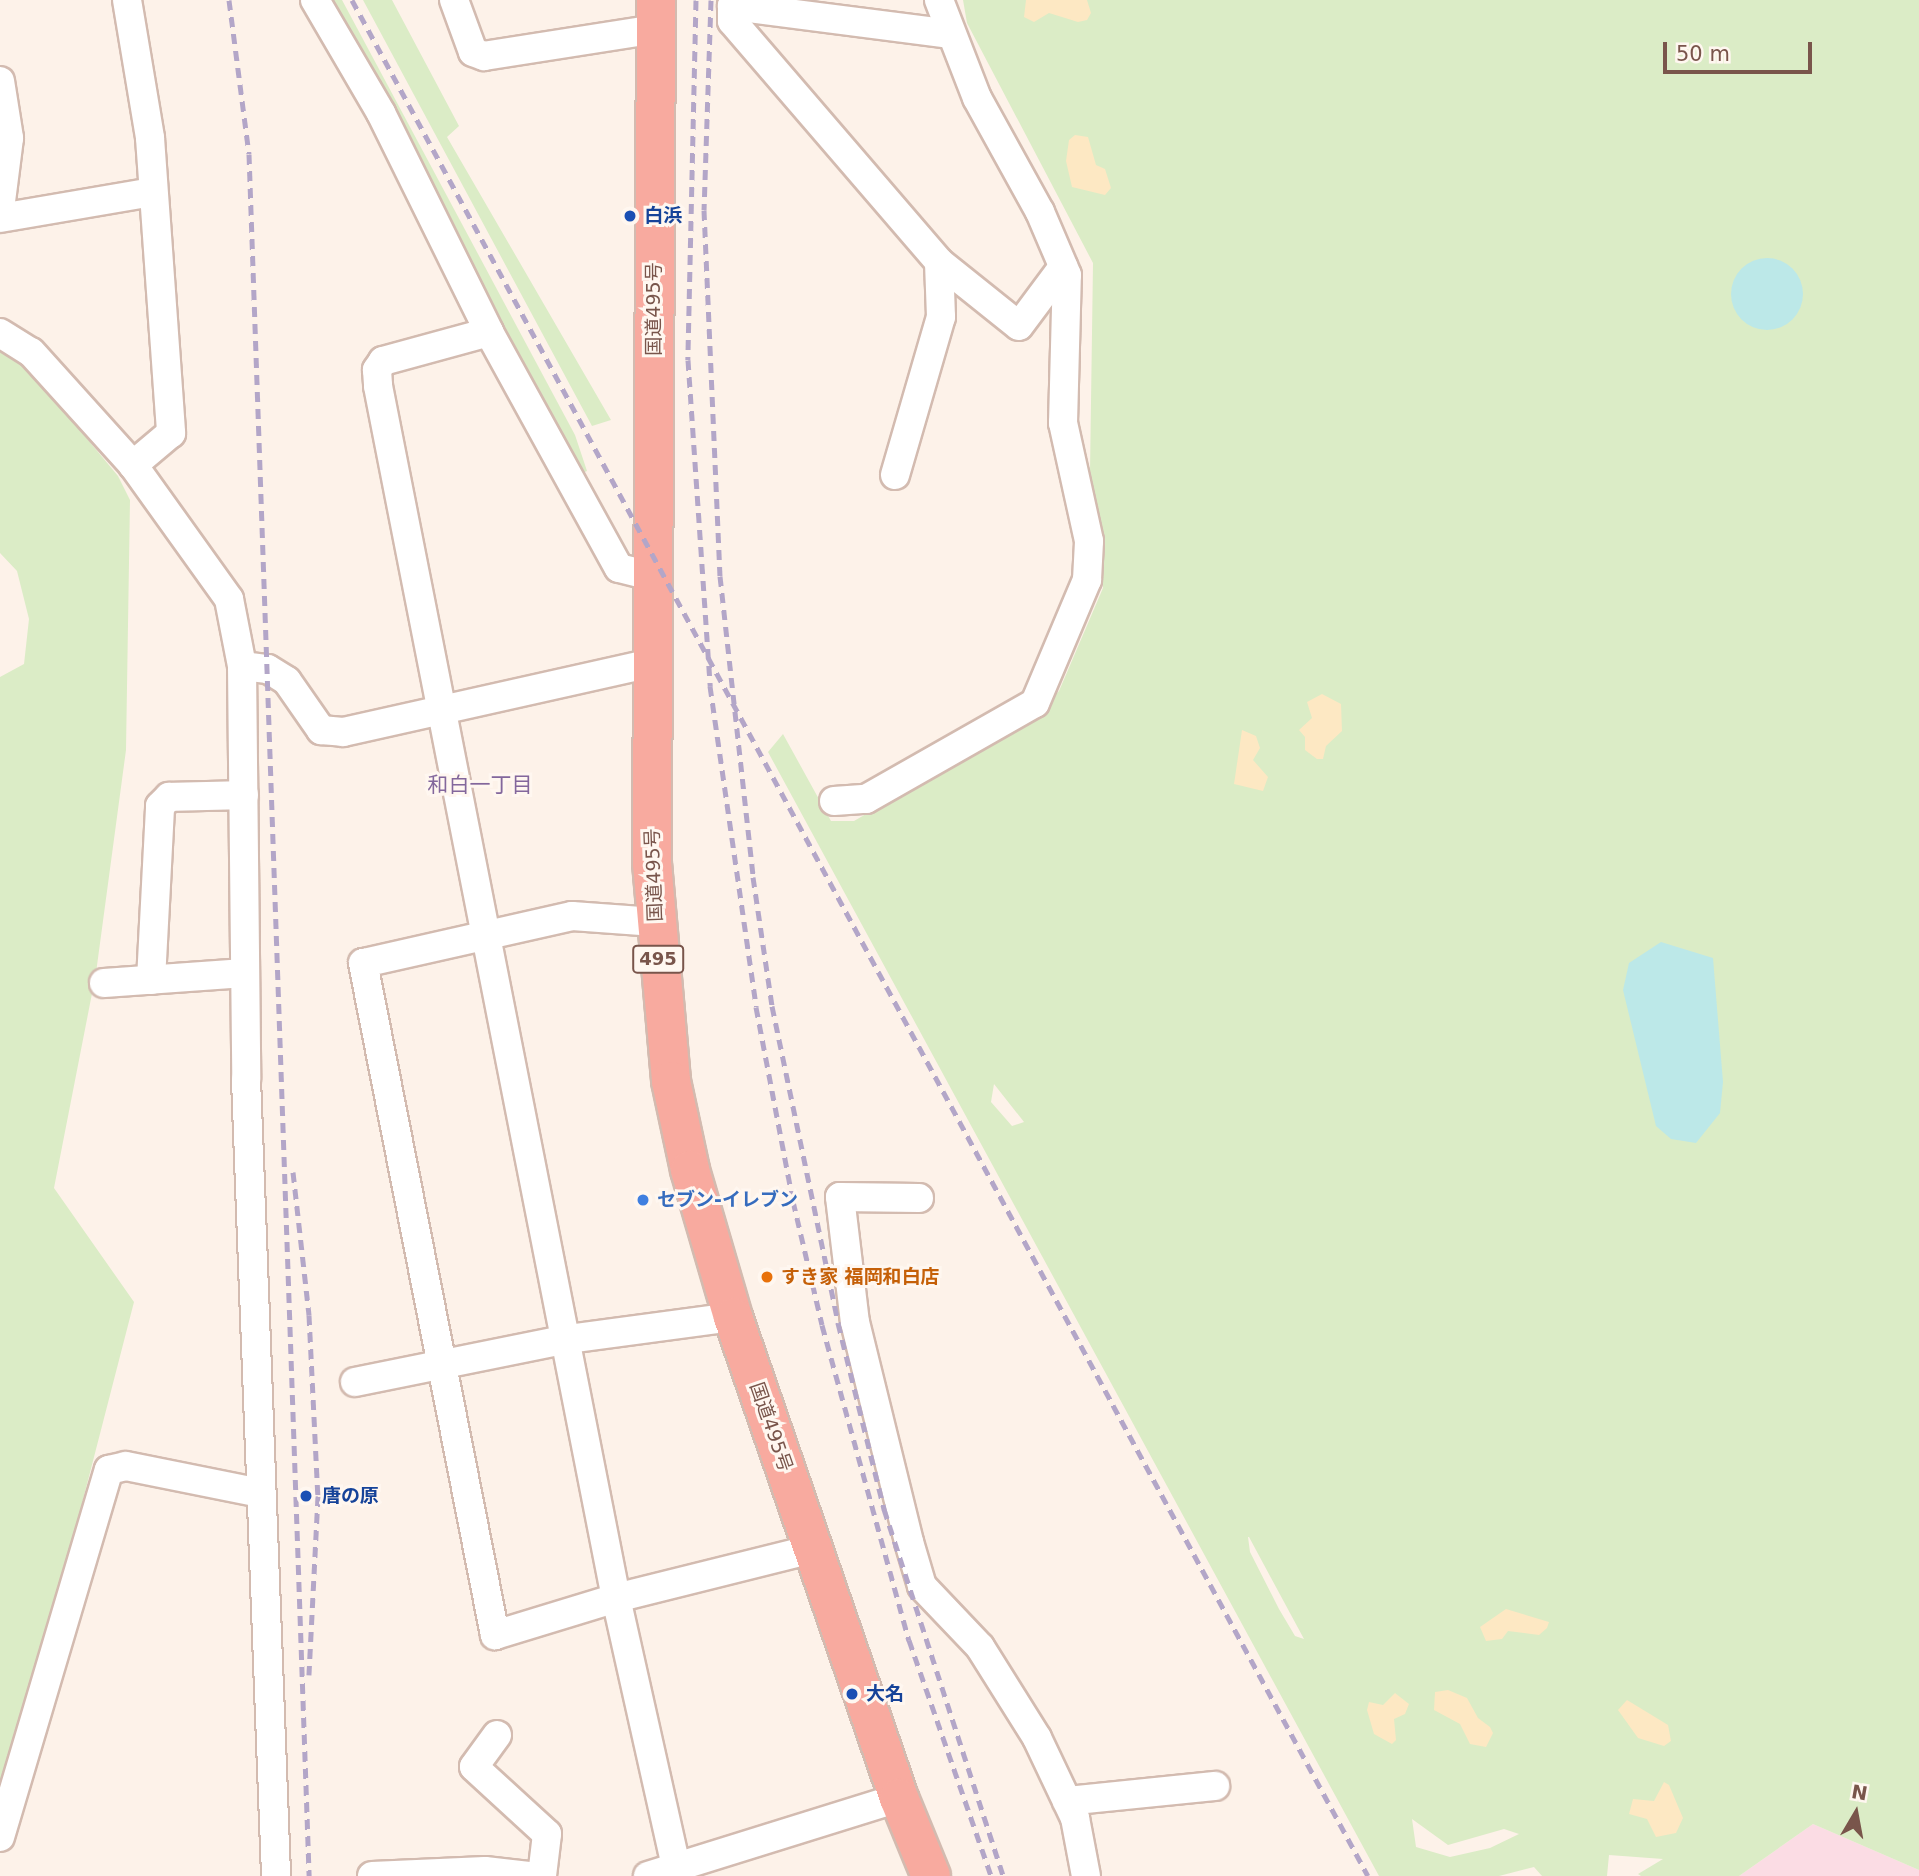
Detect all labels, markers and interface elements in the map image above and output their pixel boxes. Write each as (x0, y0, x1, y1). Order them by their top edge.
scale bar (1667, 28, 1816, 72)
text: 50 m (1676, 42, 1730, 66)
place label: 白浜 (644, 205, 682, 227)
marker: 白浜 (622, 208, 638, 224)
street label: 国道495号 (643, 262, 665, 356)
district label: 和白一丁目 (428, 772, 532, 798)
street label: 国道495号 (641, 828, 667, 922)
road number: 495 (632, 944, 684, 974)
place label: セブン-イレブン (657, 1189, 798, 1211)
marker: セブン-イレブン (635, 1192, 651, 1208)
place label: すき家 福岡和白店 (781, 1266, 940, 1288)
marker: すき家 福岡和白店 (759, 1269, 775, 1285)
street label: 国道495号 (745, 1379, 797, 1475)
place label: 唐の原 (322, 1485, 379, 1507)
marker: 唐の原 (296, 1486, 316, 1506)
place label: 大名 (866, 1683, 904, 1705)
marker: 大名 (844, 1686, 860, 1702)
north arrow (1821, 1778, 1891, 1848)
text: N (1850, 1780, 1869, 1805)

